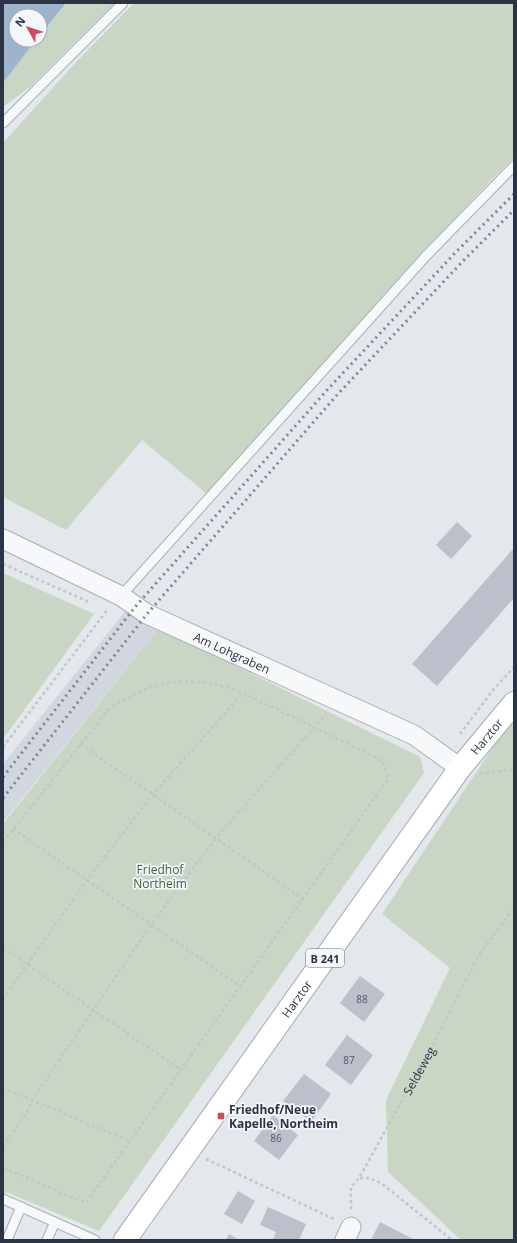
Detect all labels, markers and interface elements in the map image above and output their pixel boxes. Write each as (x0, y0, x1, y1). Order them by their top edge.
north arrow (8, 8, 48, 48)
text: N (11, 13, 28, 30)
street label: Am Lohgraben (191, 628, 273, 677)
street label: Harztor (466, 714, 506, 758)
park label: Friedhof Northeim (133, 861, 187, 892)
road number: B 241 (306, 949, 344, 967)
street label: Harztor (277, 976, 316, 1021)
house number: 88 (356, 992, 368, 1006)
street label: Seldeweg (398, 1043, 439, 1098)
house number: 87 (343, 1053, 355, 1067)
place label: Friedhof/Neue Kapelle, Northeim (229, 1101, 338, 1132)
marker: Friedhof/Neue Kapelle, Northeim (216, 1111, 226, 1121)
house number: 86 (270, 1131, 282, 1145)

